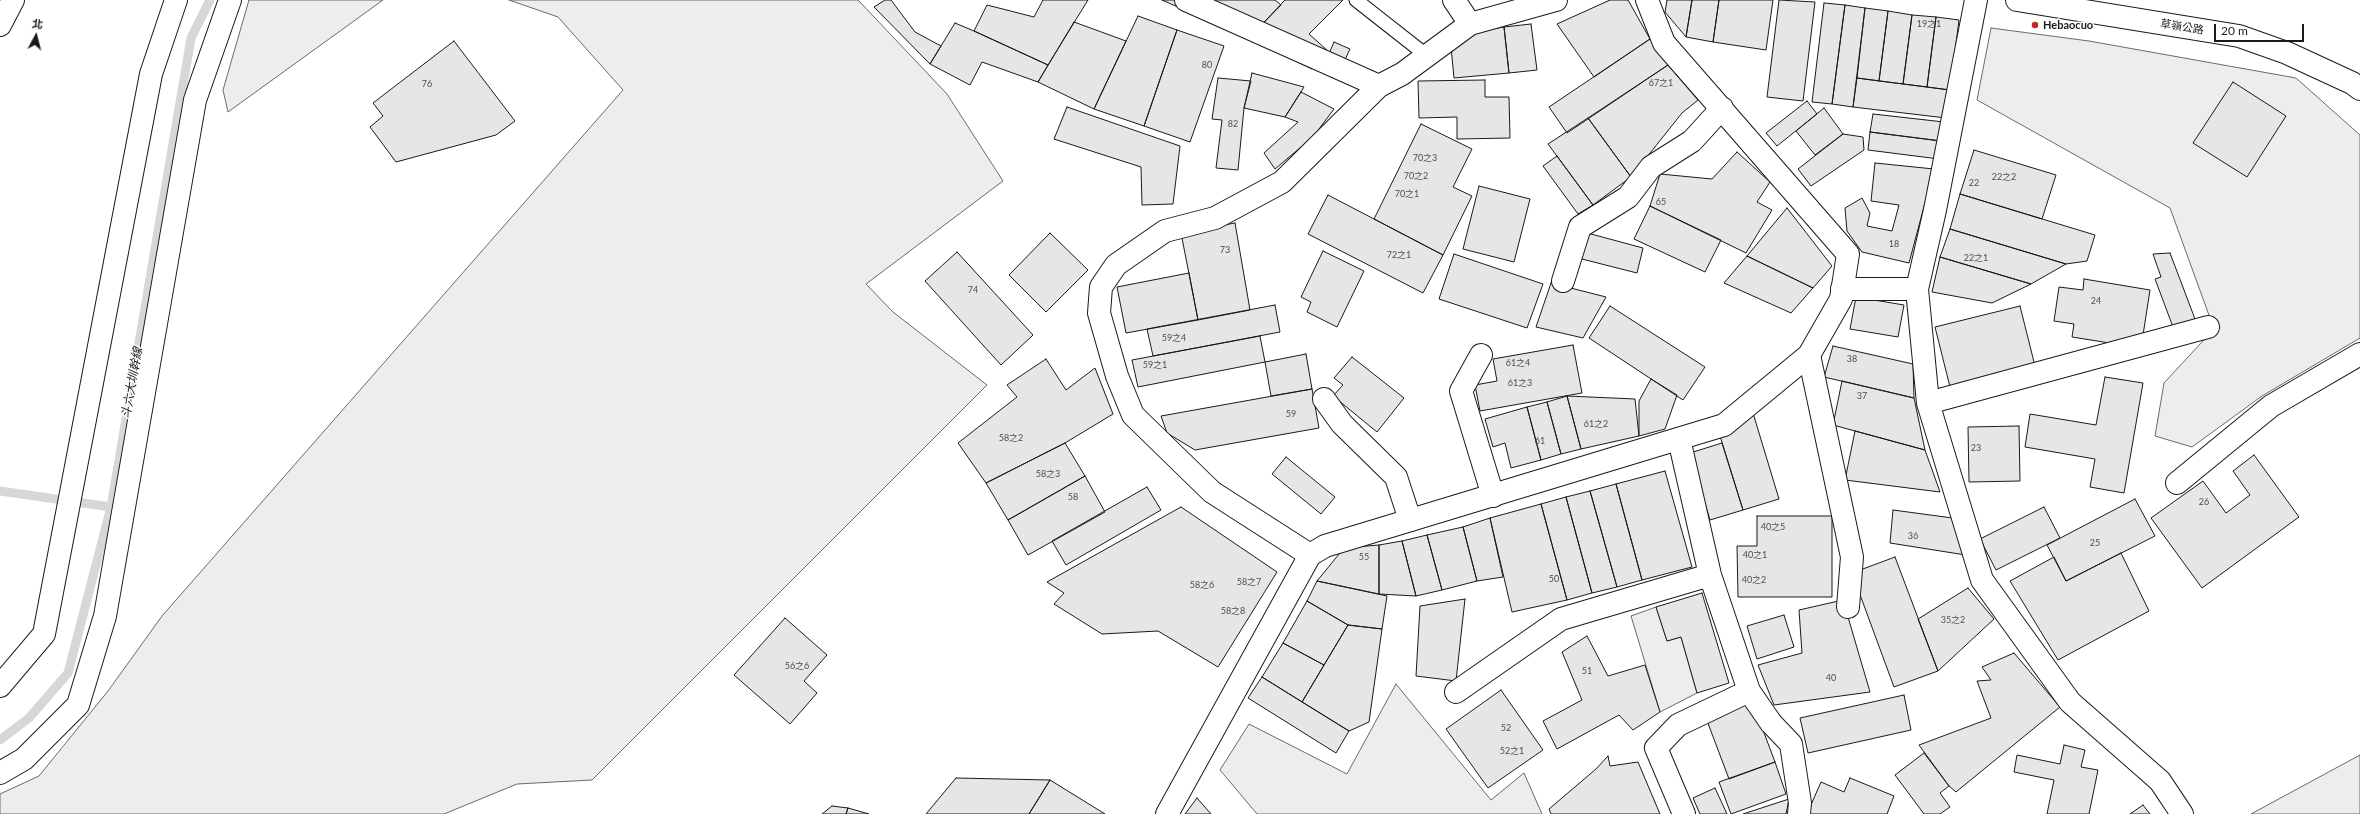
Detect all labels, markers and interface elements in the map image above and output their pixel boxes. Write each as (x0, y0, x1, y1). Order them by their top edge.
north arrow (16, 16, 56, 56)
text: 北 (31, 16, 44, 31)
scale bar (2216, 16, 2306, 42)
street label: 草嶺公路 (2159, 17, 2205, 37)
place label: Hebaocuo (2043, 18, 2093, 32)
house number: 19之1 (1917, 19, 1941, 29)
marker: Hebaocuo (2030, 20, 2040, 30)
text: 20 m (2221, 23, 2248, 38)
house number: 80 (1202, 60, 1212, 70)
house number: 67之1 (1649, 78, 1673, 88)
house number: 76 (422, 79, 432, 89)
house number: 82 (1228, 119, 1238, 129)
house number: 70之3 (1413, 153, 1437, 163)
house number: 70之2 (1404, 171, 1428, 181)
house number: 22之2 (1992, 172, 2016, 182)
house number: 22 (1969, 178, 1979, 188)
house number: 70之1 (1395, 189, 1419, 199)
house number: 65 (1656, 197, 1666, 207)
house number: 18 (1889, 239, 1899, 249)
house number: 73 (1220, 245, 1230, 255)
house number: 72之1 (1387, 250, 1411, 260)
house number: 22之1 (1964, 253, 1988, 263)
house number: 74 (968, 285, 978, 295)
house number: 24 (2091, 296, 2101, 306)
house number: 59之4 (1162, 333, 1186, 343)
water label: 斗六大圳幹線 (119, 346, 145, 420)
house number: 38 (1847, 354, 1857, 364)
house number: 61之4 (1506, 358, 1530, 368)
house number: 59之1 (1143, 360, 1167, 370)
house number: 61之3 (1508, 378, 1532, 388)
house number: 37 (1857, 391, 1867, 401)
house number: 59 (1286, 409, 1296, 419)
house number: 61之2 (1584, 419, 1608, 429)
house number: 58之2 (999, 433, 1023, 443)
house number: 61 (1535, 436, 1545, 446)
house number: 23 (1971, 443, 1981, 453)
house number: 58之3 (1036, 469, 1060, 479)
house number: 58 (1068, 492, 1078, 502)
house number: 26 (2199, 497, 2209, 507)
house number: 40之5 (1761, 522, 1785, 532)
house number: 36 (1908, 531, 1918, 541)
house number: 25 (2090, 538, 2100, 548)
house number: 40之1 (1743, 550, 1767, 560)
house number: 55 (1359, 552, 1369, 562)
house number: 50 (1549, 574, 1559, 584)
house number: 40之2 (1742, 575, 1766, 585)
house number: 58之7 (1237, 577, 1261, 587)
house number: 58之6 (1190, 580, 1214, 590)
house number: 58之8 (1221, 606, 1245, 616)
house number: 35之2 (1941, 615, 1965, 625)
house number: 56之6 (785, 661, 809, 671)
house number: 51 (1582, 666, 1592, 676)
house number: 40 (1826, 673, 1836, 683)
house number: 52 (1501, 723, 1511, 733)
house number: 52之1 (1500, 746, 1524, 756)

